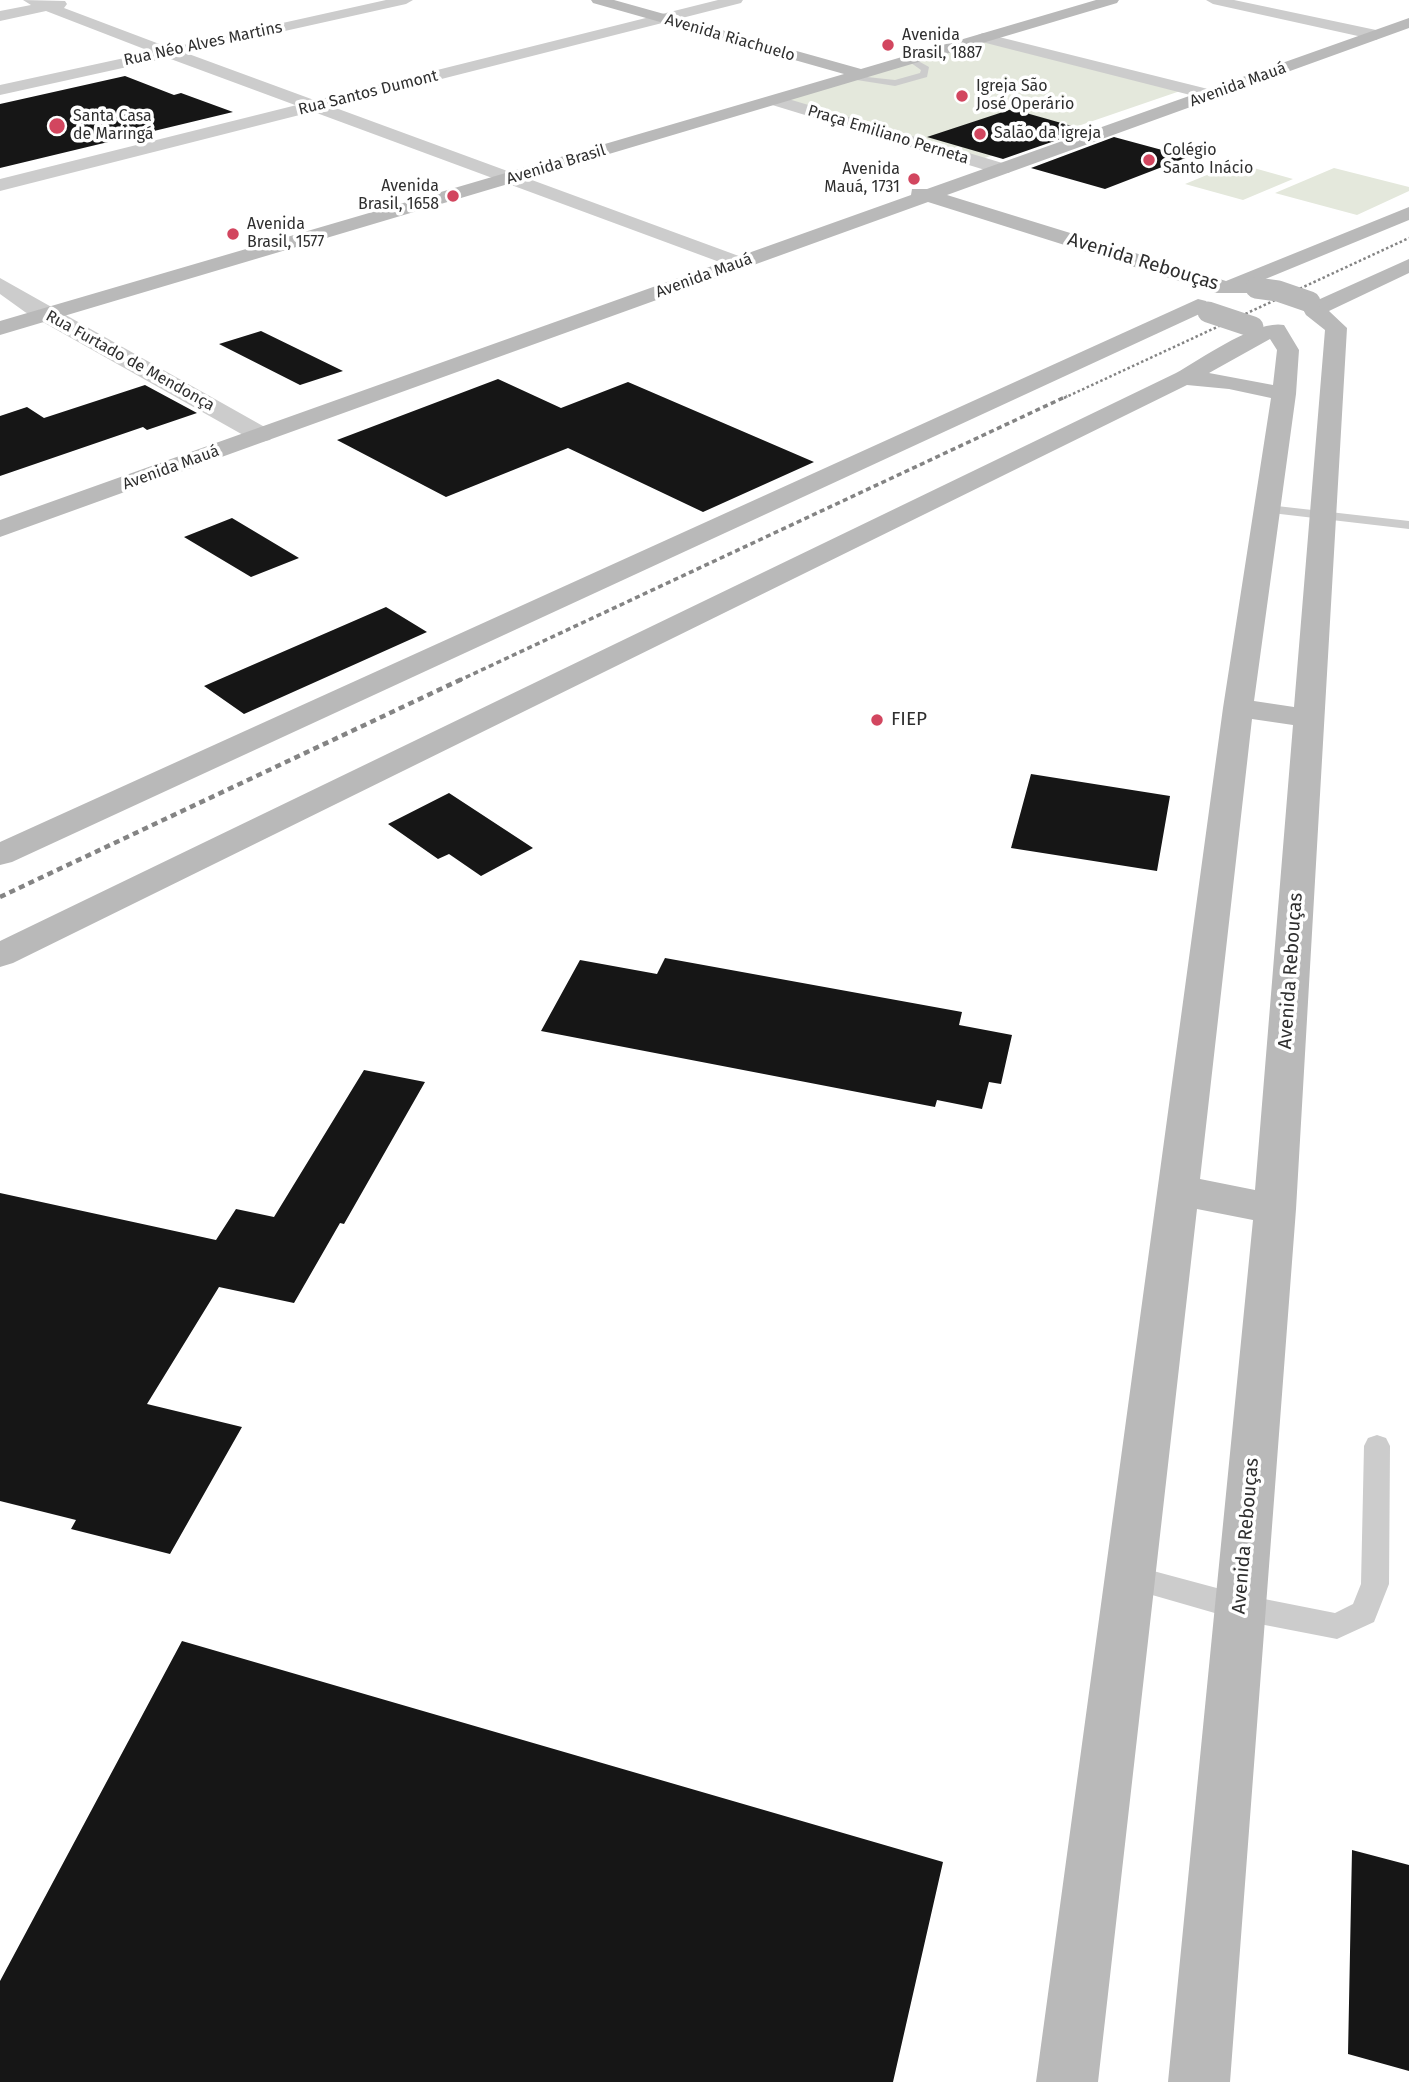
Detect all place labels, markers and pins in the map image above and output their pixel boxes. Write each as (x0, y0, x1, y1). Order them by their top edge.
place label: Avenida Brasil, 1887 (902, 26, 982, 64)
marker: Avenida Brasil, 1887 (880, 37, 896, 53)
place label: Igreja São José Operário (976, 77, 1074, 115)
marker: Igreja São José Operário (954, 88, 970, 104)
place label: Santa Casa de Maringá (73, 107, 153, 145)
marker: Santa Casa de Maringá (47, 116, 67, 136)
place label: Salão da igreja (994, 124, 1101, 144)
marker: Salão da igreja (972, 126, 988, 142)
place label: Colégio Santo Inácio (1163, 141, 1253, 179)
marker: Colégio Santo Inácio (1141, 152, 1157, 168)
place label: Avenida Mauá, 1731 (824, 160, 900, 198)
marker: Avenida Mauá, 1731 (906, 171, 922, 187)
place label: Avenida Brasil, 1658 (358, 177, 439, 215)
marker: Avenida Brasil, 1658 (445, 188, 461, 204)
place label: Avenida Brasil, 1577 (247, 215, 324, 253)
marker: Avenida Brasil, 1577 (225, 226, 241, 242)
place label: FIEP (891, 709, 927, 731)
marker: FIEP (869, 712, 885, 728)

